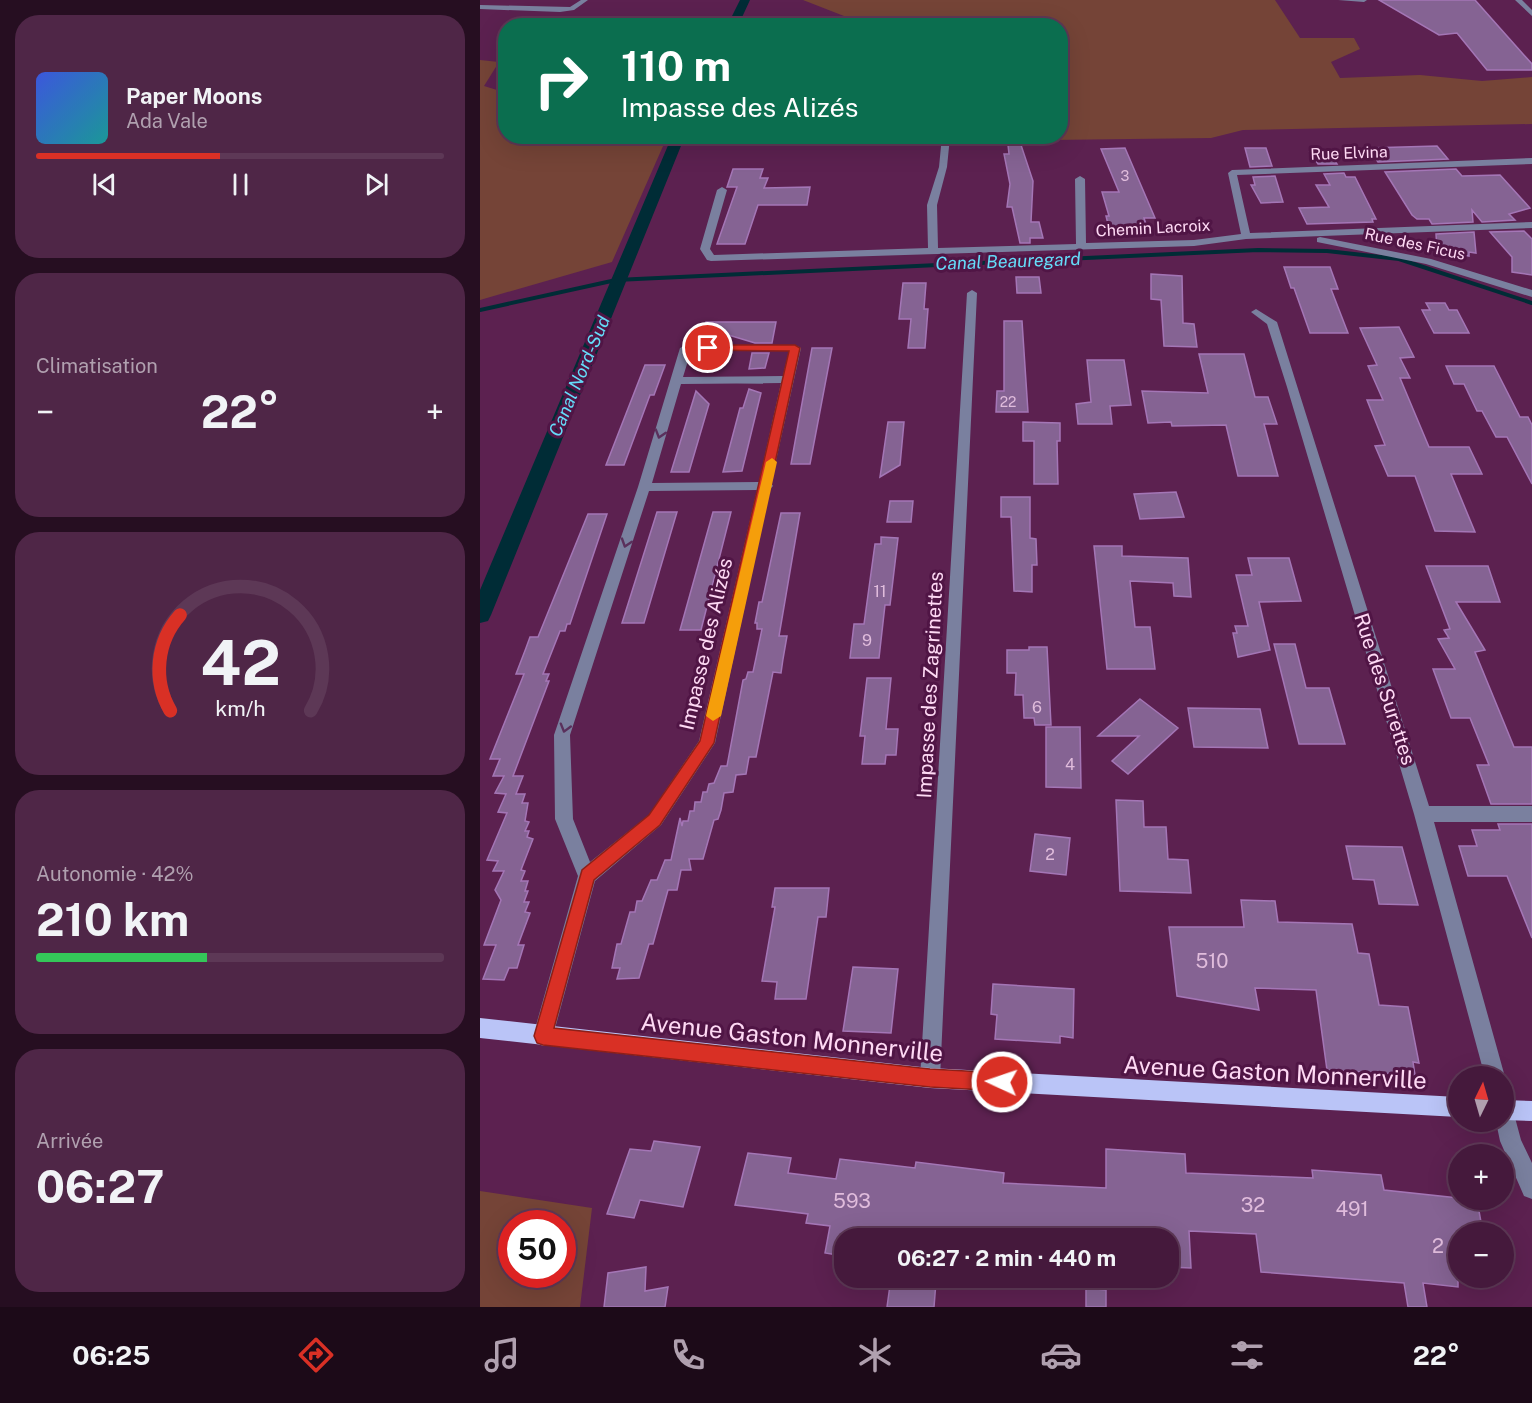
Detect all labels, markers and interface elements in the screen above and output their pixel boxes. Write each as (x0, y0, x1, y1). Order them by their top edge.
text: 110 m (621, 41, 731, 90)
icon: right (522, 42, 600, 120)
text: Paper Moons (126, 83, 262, 109)
text: Impasse des Alizés (621, 91, 858, 123)
text: Ada Vale (126, 109, 208, 133)
street label: Rue Elvina (1310, 142, 1388, 164)
icon: previous (88, 168, 121, 201)
icon: pause (224, 168, 257, 201)
icon: next (360, 168, 393, 201)
house number: 3 (1121, 168, 1130, 184)
street label: Chemin Lacroix (1095, 216, 1211, 240)
street label: Rue des Ficus (1363, 224, 1467, 264)
water label: Canal Beauregard (935, 248, 1082, 274)
water label: Canal Nord-Sud (544, 312, 614, 439)
pin (682, 322, 733, 373)
icon: arrive (691, 331, 724, 364)
text: Climatisation (36, 354, 158, 378)
text: 22° (201, 385, 279, 438)
text: − (36, 393, 54, 431)
text: + (426, 393, 444, 431)
house number: 22 (1000, 394, 1016, 410)
one-way arrow (655, 428, 667, 439)
one-way arrow (620, 537, 633, 548)
street label: Impasse des Alizés (675, 556, 737, 732)
street label: Impasse des Zagrinettes (912, 571, 948, 799)
house number: 11 (873, 582, 887, 601)
street label: Rue des Surettes (1349, 610, 1421, 768)
text: 42 (200, 626, 280, 699)
house number: 9 (862, 631, 872, 650)
text: km/h (215, 696, 265, 721)
house number: 6 (1032, 698, 1042, 717)
one-way arrow (560, 722, 572, 733)
house number: 4 (1065, 755, 1075, 774)
house number: 2 (1045, 845, 1055, 864)
text: Autonomie · 42% (36, 862, 194, 886)
text: 210 km (36, 893, 189, 946)
house number: 510 (1195, 949, 1229, 973)
street label: Avenue Gaston Monnerville (639, 1007, 945, 1067)
position arrow (970, 1050, 1034, 1114)
street label: Avenue Gaston Monnerville (1122, 1050, 1428, 1094)
north arrow (1448, 1066, 1514, 1132)
map controls (1448, 1066, 1514, 1288)
text: Arrivée (36, 1129, 103, 1153)
button: + (1448, 1144, 1514, 1210)
text: 06:27 (36, 1160, 164, 1213)
house number: 593 (833, 1189, 871, 1213)
house number: 32 (1241, 1193, 1265, 1217)
house number: 491 (1335, 1197, 1369, 1221)
speed limit sign: 50 (498, 1210, 576, 1288)
button: − (1448, 1222, 1514, 1288)
house number: 2 (1432, 1234, 1444, 1258)
text: 06:27 · 2 min · 440 m (897, 1245, 1116, 1271)
icon: directions (295, 1334, 337, 1376)
icon: music (481, 1334, 523, 1376)
icon: phone (667, 1334, 709, 1376)
icon: climate (854, 1334, 896, 1376)
icon: car (1040, 1334, 1082, 1376)
icon: filters (1226, 1334, 1268, 1376)
text: 06:25 (72, 1339, 151, 1371)
text: 22° (1413, 1339, 1460, 1371)

